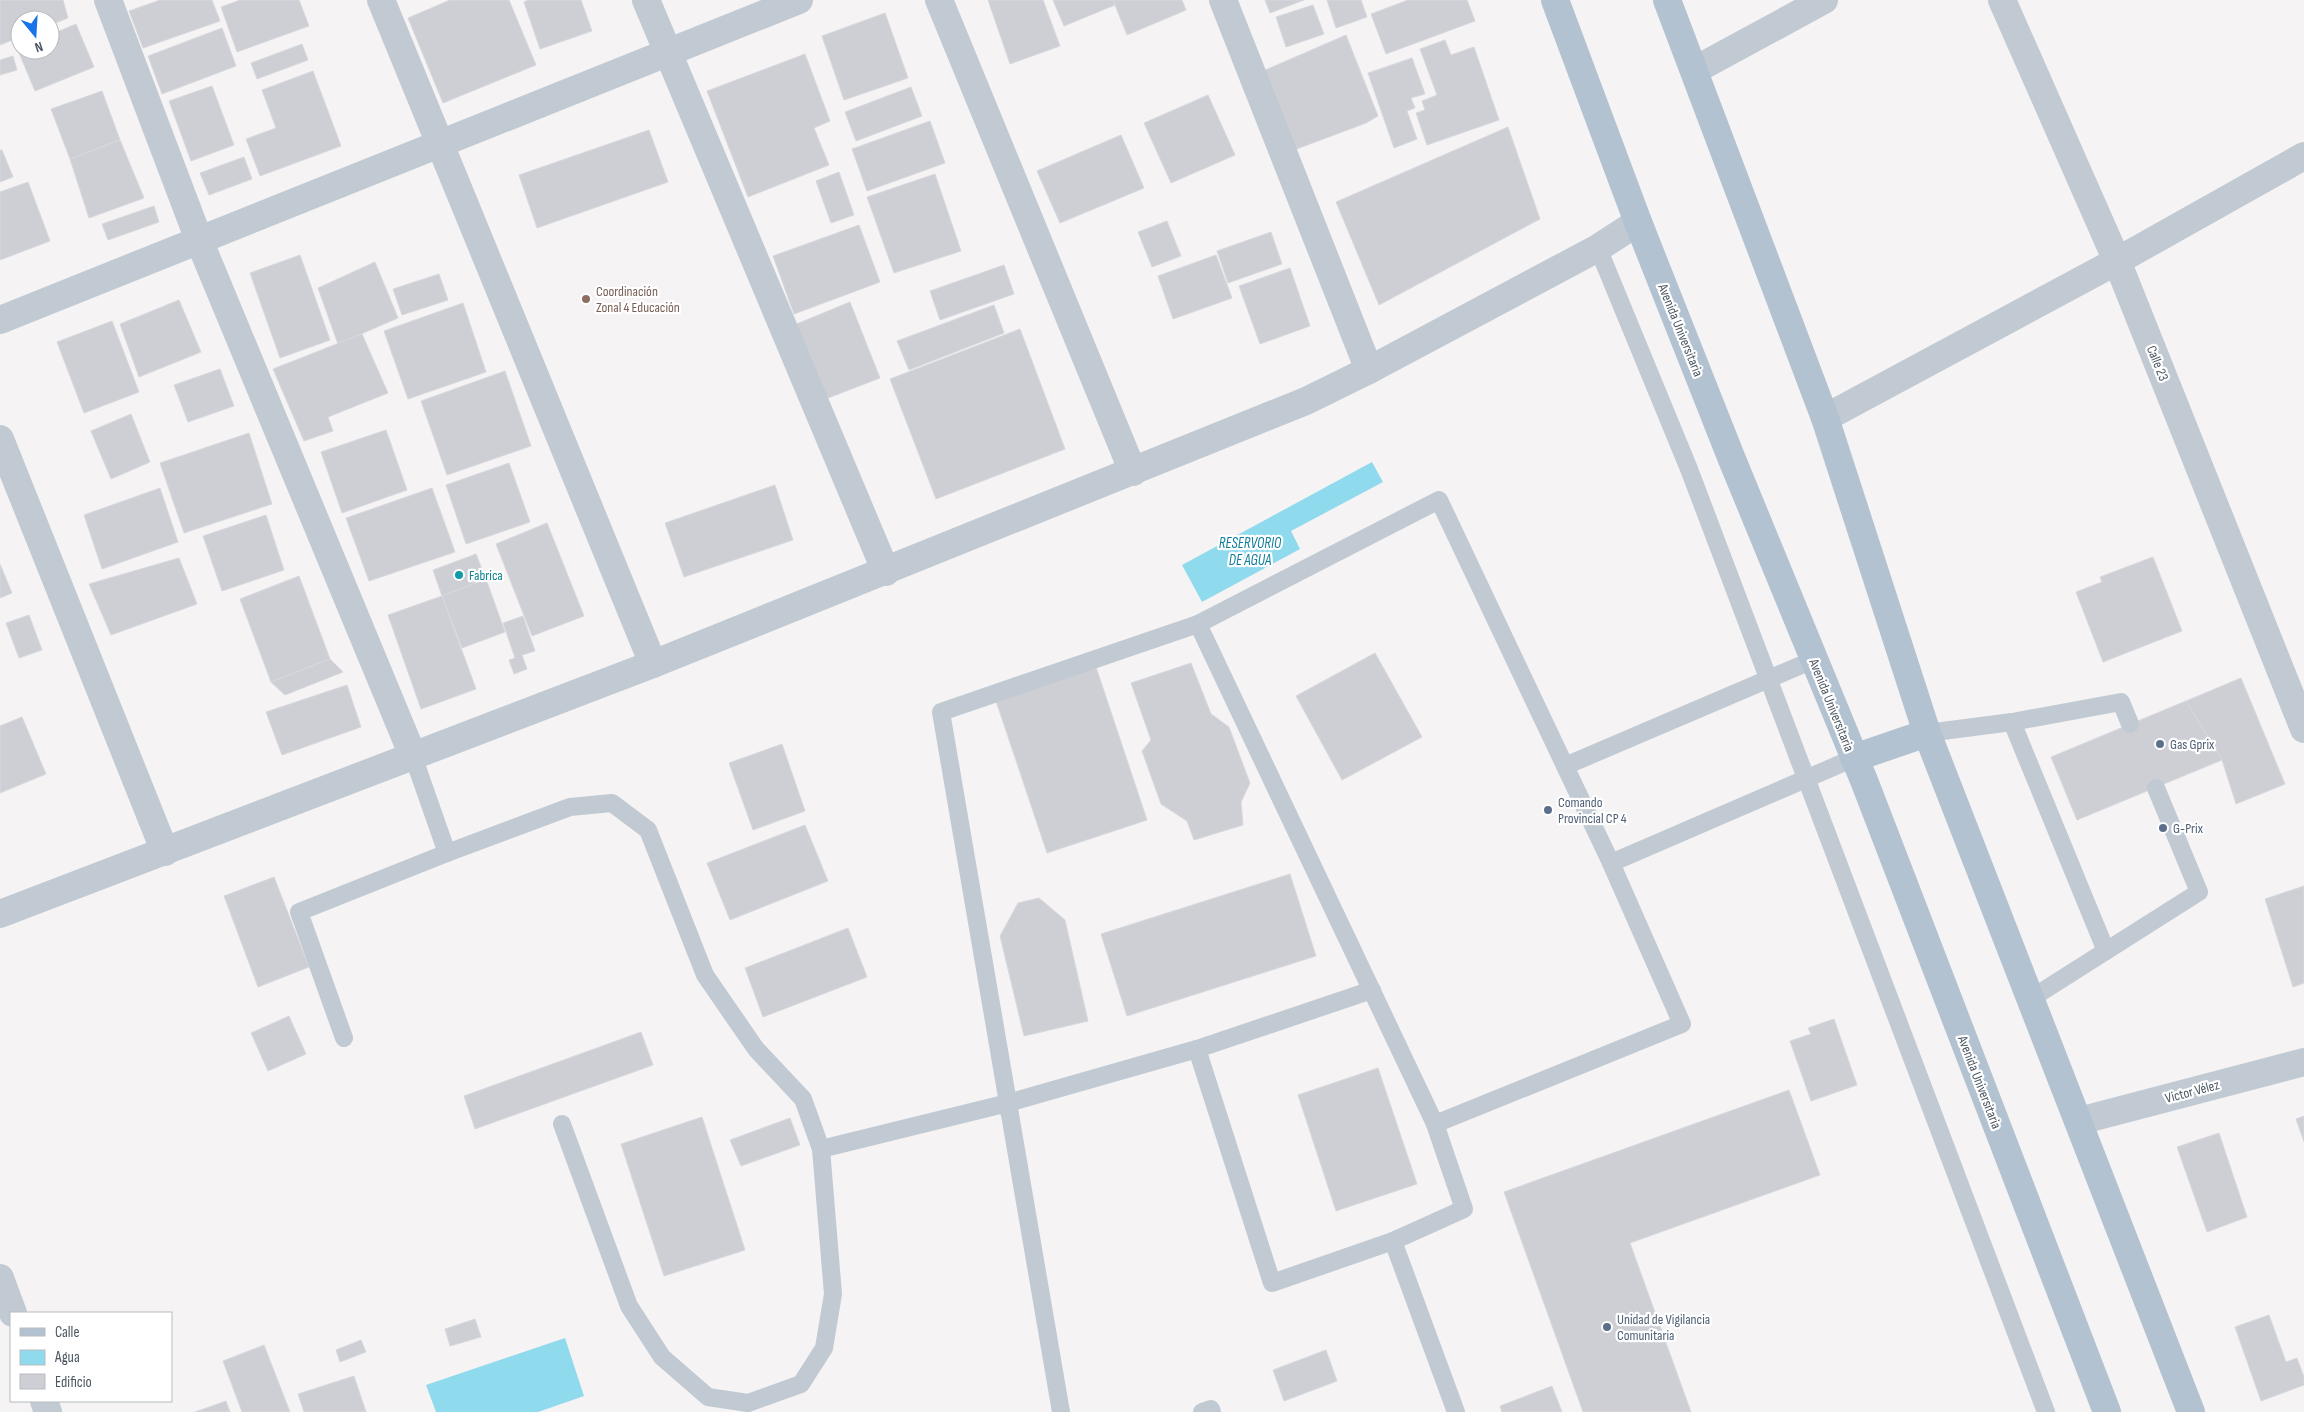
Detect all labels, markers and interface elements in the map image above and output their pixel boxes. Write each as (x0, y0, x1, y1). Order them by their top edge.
north arrow (10, 10, 60, 60)
text: N (33, 38, 45, 56)
street label: Avenida Universitaria (1654, 280, 1707, 379)
place label: Coordinación Zonal 4 Educación (596, 283, 680, 316)
marker: Coordinación Zonal 4 Educación (580, 293, 592, 305)
street label: Calle 23 (2143, 343, 2172, 383)
water label: RESERVORIO DE AGUA (1219, 534, 1282, 570)
place label: Fabrica (469, 567, 503, 584)
marker: Fabrica (453, 569, 465, 581)
street label: Avenida Universitaria (1805, 655, 1858, 754)
place label: Gas Gprix (2170, 736, 2215, 753)
marker: Gas Gprix (2154, 738, 2166, 750)
place label: Comando Provincial CP 4 (1558, 794, 1627, 827)
marker: Comando Provincial CP 4 (1542, 804, 1554, 816)
place label: G-Prix (2173, 820, 2204, 837)
marker: G-Prix (2157, 822, 2169, 834)
street label: Avenida Universitaria (1954, 1032, 2005, 1131)
street label: Victor Vélez (2163, 1076, 2221, 1107)
place label: Unidad de Vigilancia Comunitaria (1617, 1311, 1710, 1344)
legend (10, 1312, 172, 1402)
marker: Unidad de Vigilancia Comunitaria (1601, 1321, 1613, 1333)
text: Calle (55, 1323, 79, 1342)
text: Agua (54, 1348, 80, 1367)
text: Edificio (55, 1373, 92, 1392)

